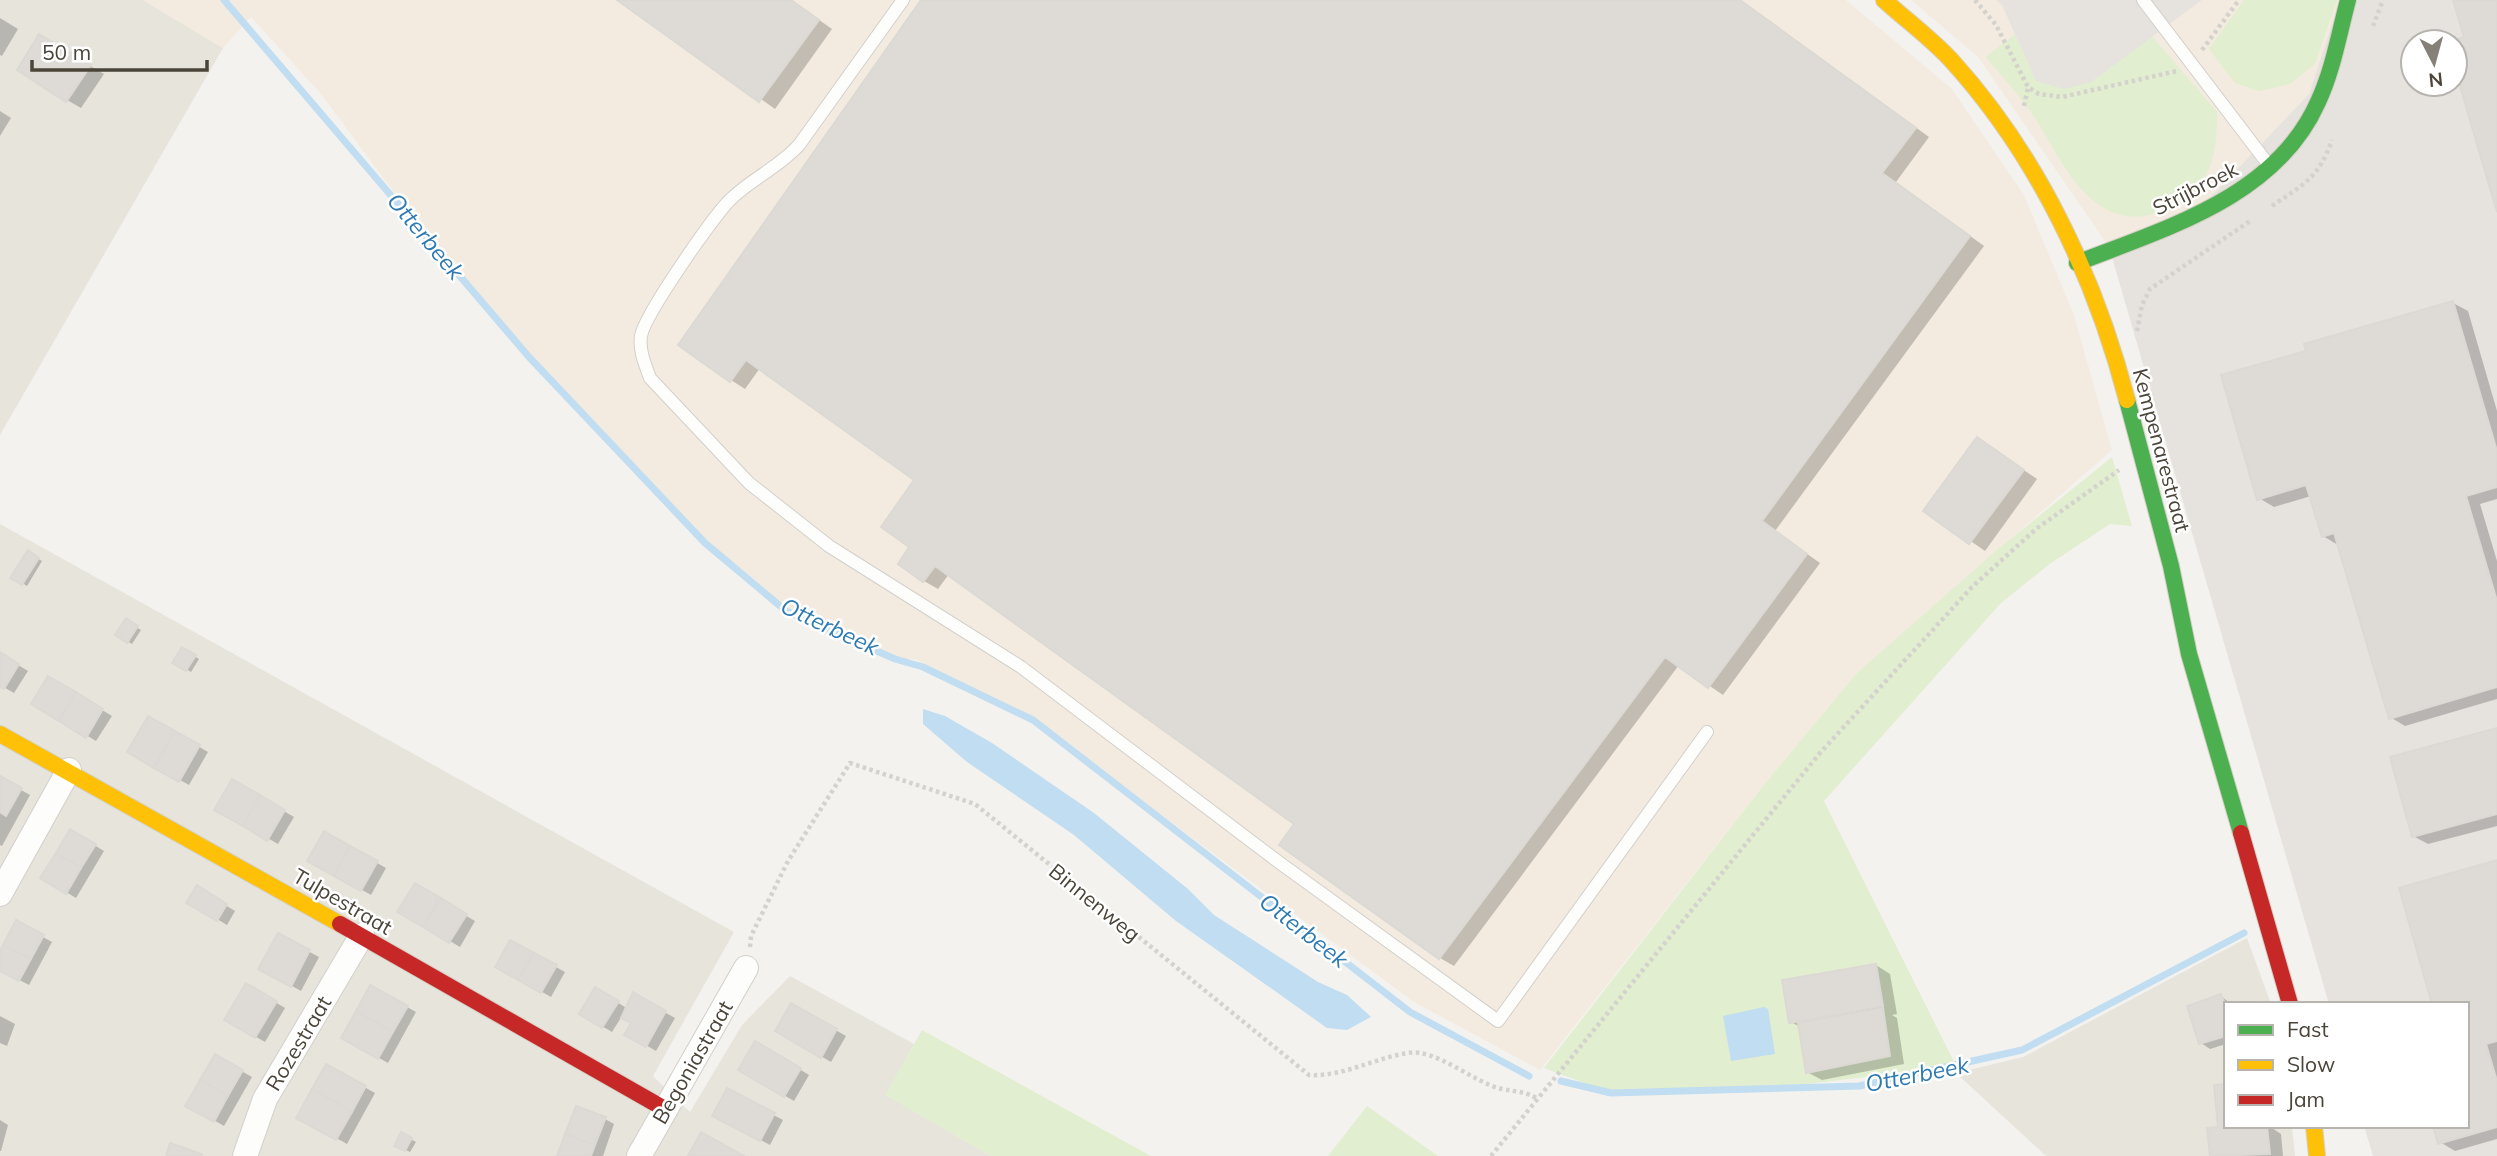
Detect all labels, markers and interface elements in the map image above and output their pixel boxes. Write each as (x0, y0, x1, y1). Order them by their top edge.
scale bar (32, 28, 206, 72)
north arrow (2399, 28, 2469, 98)
text: 50 m (42, 39, 91, 65)
text: N (2427, 67, 2444, 93)
street label: Strijbroek (2148, 155, 2242, 221)
water label: Otterbeek (381, 186, 472, 286)
street label: Kempenarestraat (2128, 365, 2196, 535)
water label: Otterbeek (776, 591, 885, 662)
street label: Binnenweg (1044, 857, 1146, 947)
street label: Tulpestraat (289, 862, 397, 940)
water label: Otterbeek (1254, 886, 1355, 974)
street label: Rozestraat (260, 991, 336, 1095)
street label: Begoniastraat (646, 996, 738, 1128)
legend (2224, 1002, 2469, 1128)
text: Fast (2287, 1016, 2329, 1042)
water label: Otterbeek (1863, 1050, 1972, 1098)
text: Slow (2287, 1051, 2335, 1077)
text: Jam (2287, 1086, 2325, 1112)

